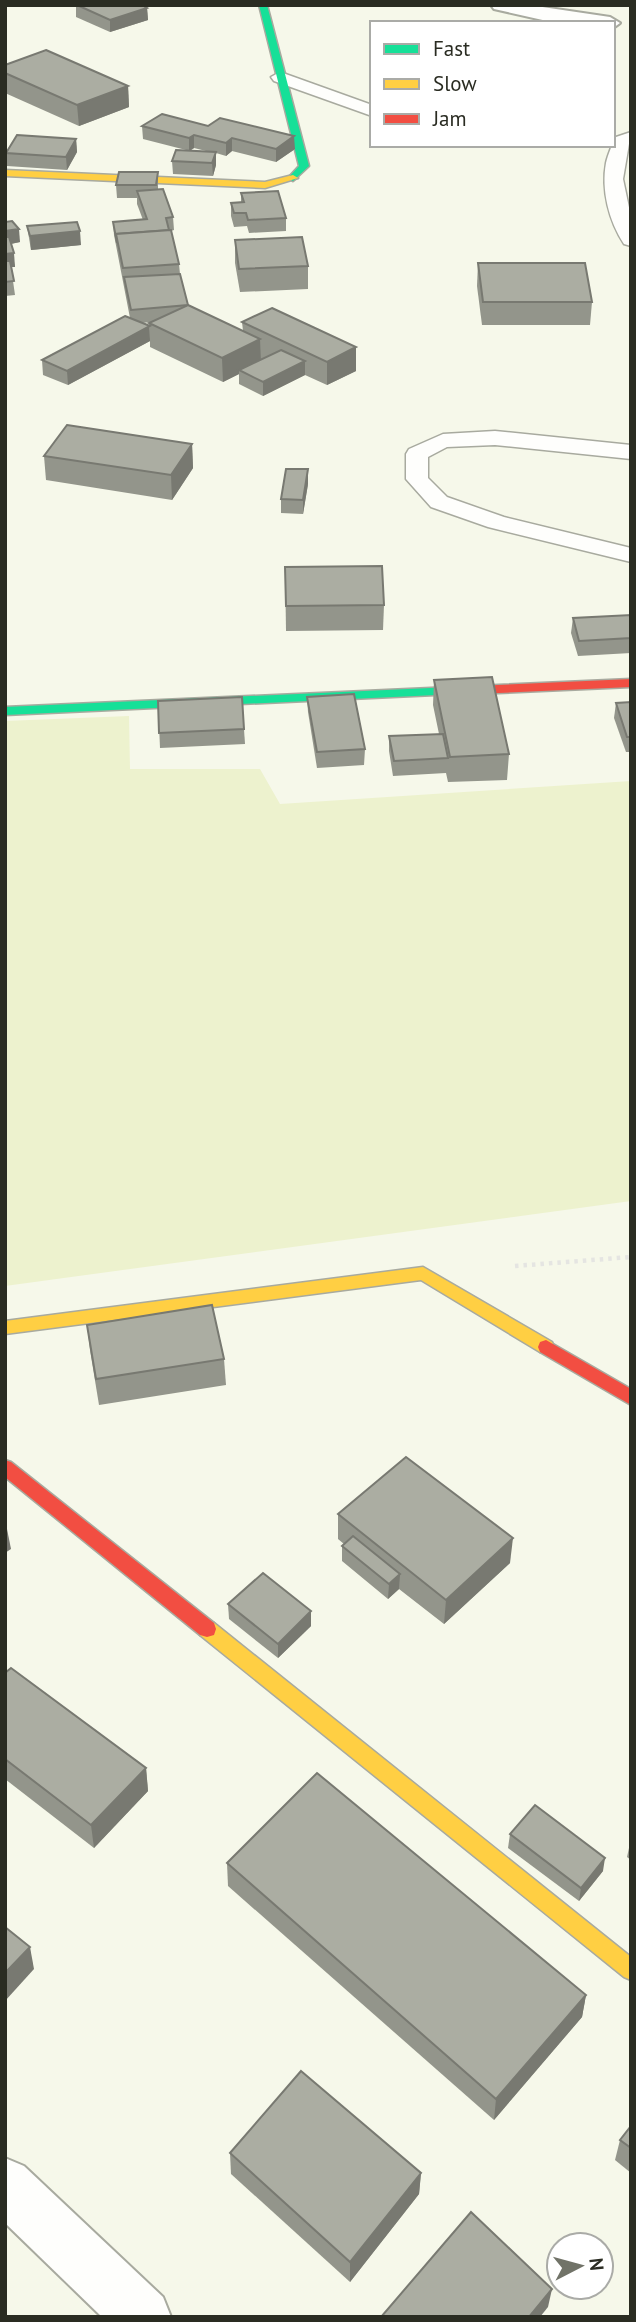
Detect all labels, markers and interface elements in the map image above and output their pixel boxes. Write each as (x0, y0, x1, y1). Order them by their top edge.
legend (370, 21, 615, 147)
text: Fast (433, 35, 470, 62)
text: Slow (433, 70, 477, 97)
text: Jam (432, 105, 467, 132)
north arrow (545, 2231, 615, 2301)
text: N (584, 2257, 609, 2272)

